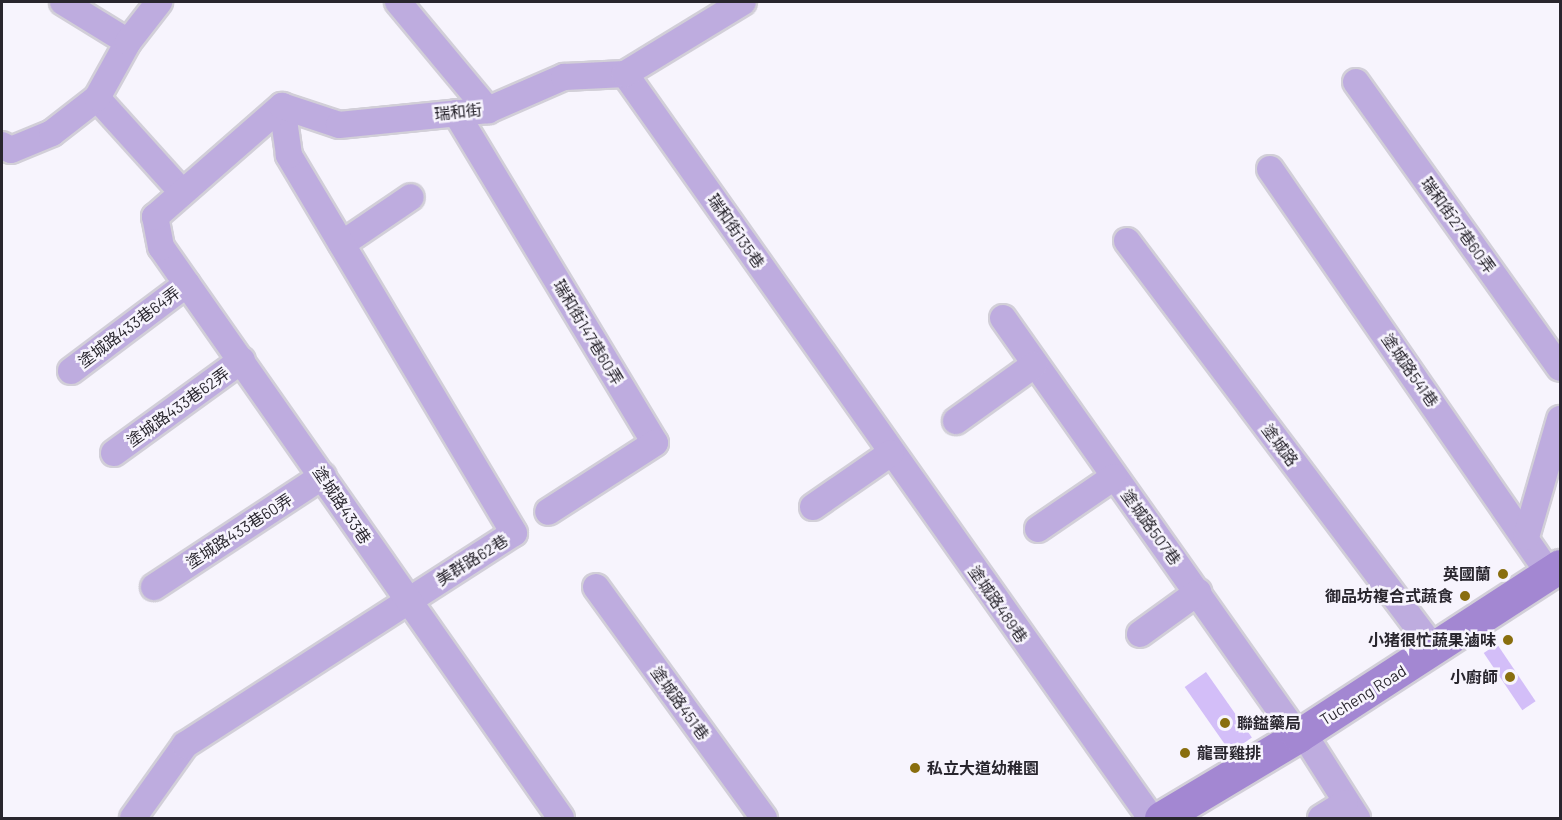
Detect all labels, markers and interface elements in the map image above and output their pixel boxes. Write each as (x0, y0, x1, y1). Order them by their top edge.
street label: 瑞和街 (433, 100, 483, 124)
street label: 瑞和街27巷60弄 (1417, 173, 1499, 277)
street label: 瑞和街135巷 (703, 190, 769, 272)
street label: 瑞和街147巷60弄 (549, 276, 627, 388)
street label: 塗城路433巷64弄 (74, 283, 184, 371)
street label: 塗城路541巷 (1378, 330, 1442, 410)
street label: 塗城路433巷62弄 (123, 363, 233, 451)
street label: 塗城路 (1258, 420, 1302, 470)
street label: 塗城路433巷 (309, 463, 375, 547)
street label: 塗城路507巷 (1117, 485, 1185, 569)
street label: 塗城路433巷60弄 (182, 490, 296, 572)
street label: 美群路62巷 (433, 530, 511, 590)
street label: 塗城路489巷 (964, 562, 1032, 646)
place label: 英國蘭 (1443, 564, 1491, 584)
marker: 英國蘭 (1496, 567, 1510, 581)
place label: 御品坊複合式蔬食 (1325, 586, 1453, 606)
marker: 御品坊複合式蔬食 (1458, 589, 1472, 603)
place label: 小猪很忙蔬果滷味 (1368, 630, 1496, 650)
marker: 小猪很忙蔬果滷味 (1501, 633, 1515, 647)
street label: Tucheng Road (1316, 661, 1410, 729)
street label: 塗城路451巷 (647, 662, 713, 744)
place label: 小廚師 (1450, 667, 1498, 687)
marker: 小廚師 (1503, 670, 1517, 684)
place label: 聯鎰藥局 (1237, 713, 1301, 733)
marker: 聯鎰藥局 (1218, 716, 1232, 730)
place label: 龍哥雞排 (1197, 743, 1261, 763)
marker: 龍哥雞排 (1178, 746, 1192, 760)
place label: 私立大道幼稚園 (927, 758, 1039, 778)
marker: 私立大道幼稚園 (908, 761, 922, 775)

